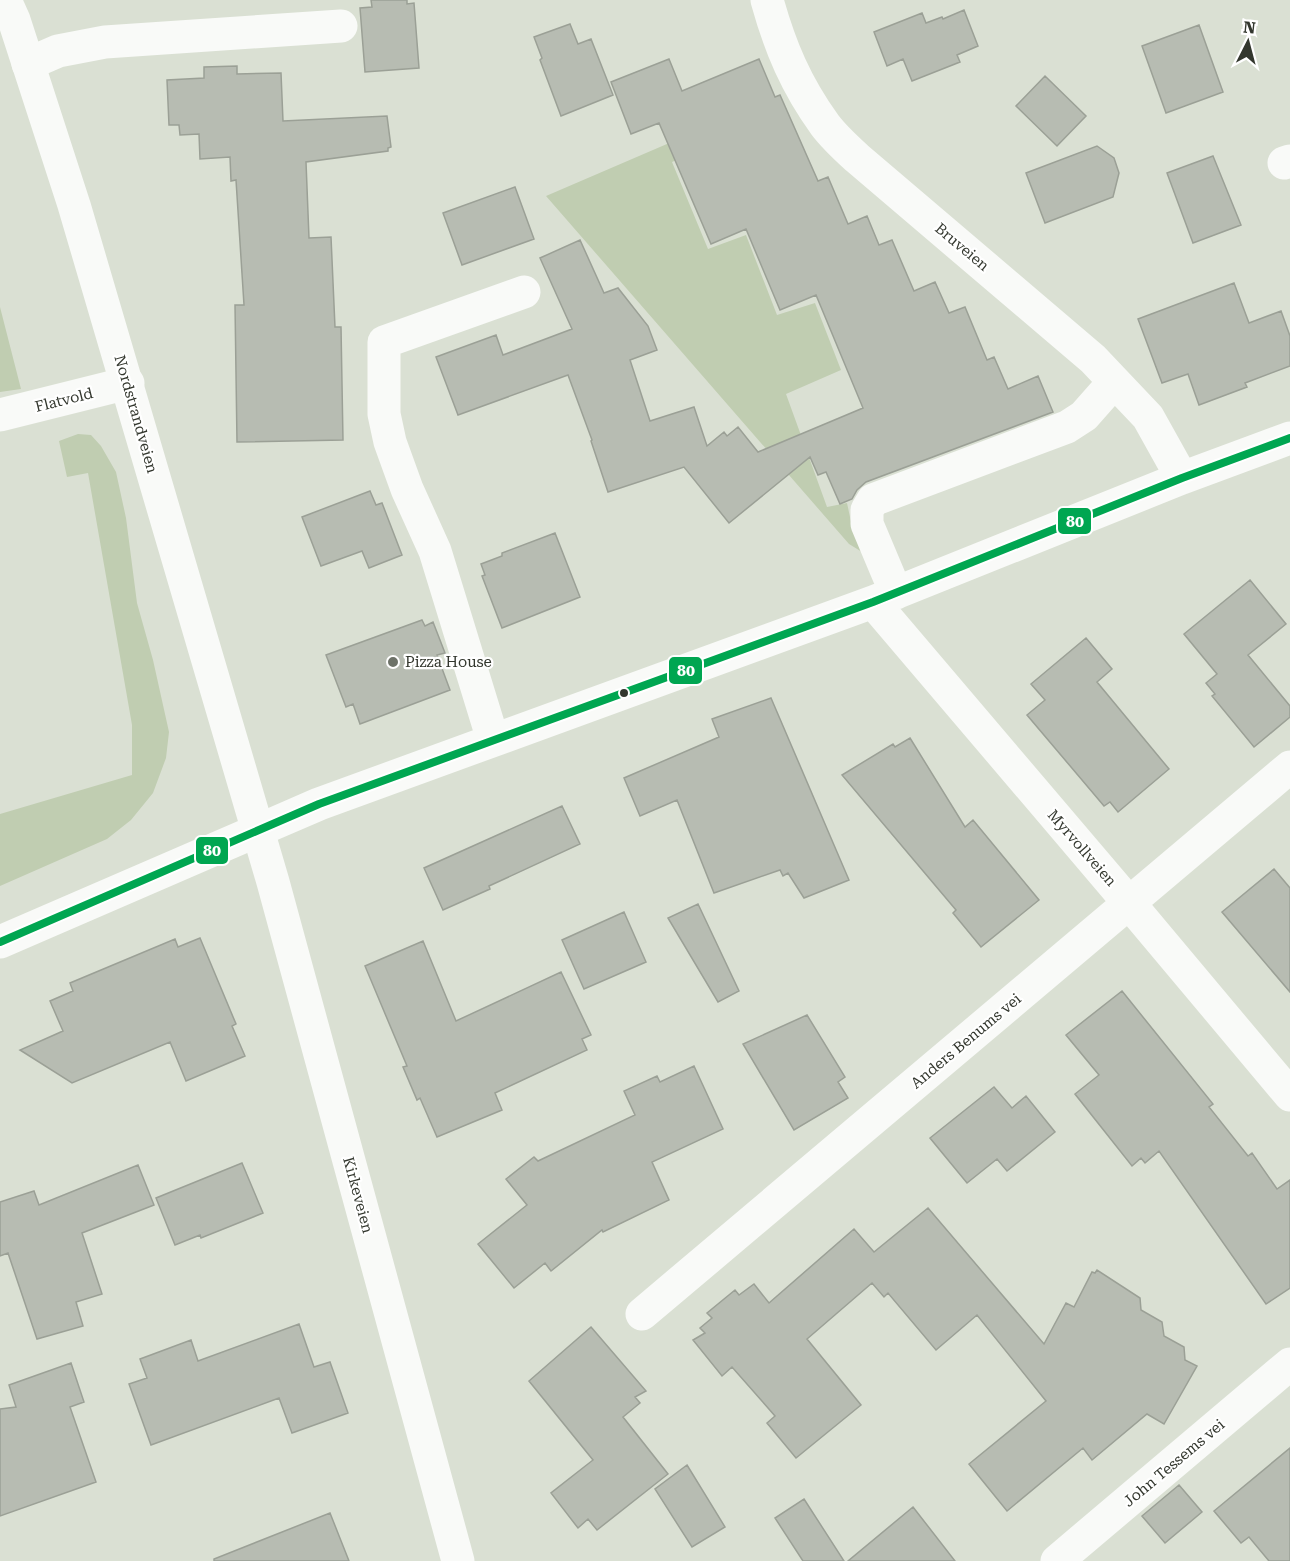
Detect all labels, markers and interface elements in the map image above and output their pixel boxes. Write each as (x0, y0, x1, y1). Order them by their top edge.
north arrow (1218, 12, 1278, 72)
text: N (1242, 17, 1257, 38)
street label: Bruveien (931, 219, 993, 275)
street label: Nordstrandveien (111, 353, 162, 476)
street label: Flatvold (33, 384, 95, 416)
line badge: 80 (1057, 507, 1092, 535)
text: 80 (1066, 512, 1084, 531)
place label: Pizza House (405, 653, 492, 671)
marker: Pizza House (386, 655, 400, 669)
line badge: 80 (668, 656, 703, 685)
text: 80 (677, 661, 695, 680)
unlabelled marker (618, 687, 630, 699)
street label: Myrvollveien (1044, 806, 1120, 890)
line badge: 80 (195, 836, 229, 865)
text: 80 (203, 841, 221, 860)
street label: Anders Benums vei (907, 990, 1025, 1092)
street label: Kirkeveien (339, 1155, 377, 1235)
street label: John Tessems vei (1120, 1415, 1228, 1510)

